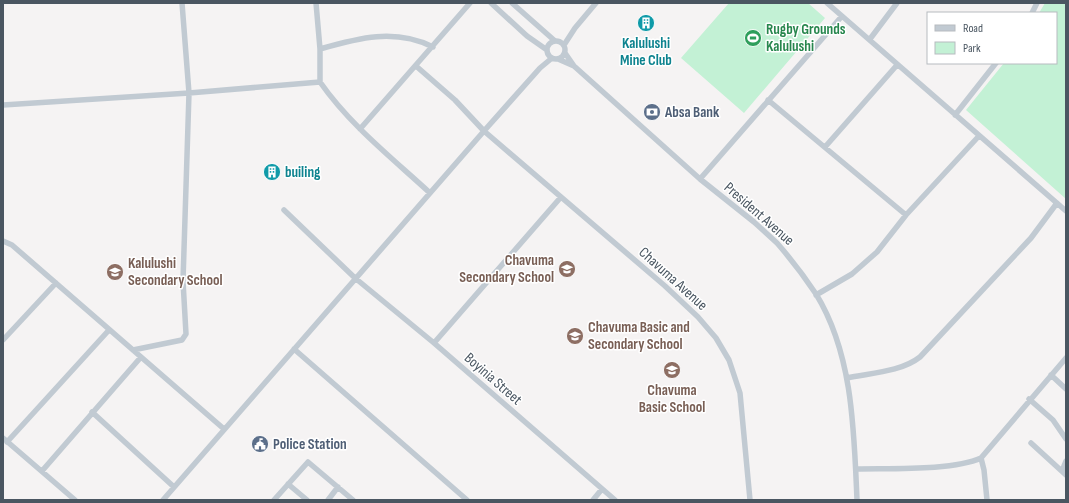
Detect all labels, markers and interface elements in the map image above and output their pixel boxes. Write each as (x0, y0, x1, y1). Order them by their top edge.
legend (927, 12, 1057, 64)
building icon: Kalulushi Mine Club (636, 13, 656, 33)
place label: Rugby Grounds Kalulushi (766, 20, 846, 56)
text: Road (963, 21, 983, 36)
sports icon: Rugby Grounds Kalulushi (743, 28, 763, 48)
place label: Kalulushi Mine Club (620, 34, 672, 70)
text: Park (963, 41, 981, 56)
bank icon: Absa Bank (642, 102, 662, 122)
place label: Absa Bank (664, 103, 720, 122)
building icon: builing (262, 162, 282, 182)
place label: builing (285, 163, 321, 182)
street label: President Avenue (720, 178, 798, 250)
street label: Chavuma Avenue (635, 243, 711, 315)
place label: Chavuma Secondary School (459, 251, 554, 287)
place label: Kalulushi Secondary School (128, 254, 223, 290)
school or university icon: Chavuma Secondary School (557, 259, 577, 279)
school or university icon: Kalulushi Secondary School (105, 262, 125, 282)
place label: Chavuma Basic and Secondary School (588, 318, 690, 354)
school or university icon: Chavuma Basic and Secondary School (565, 326, 585, 346)
street label: Boyinia Street (460, 349, 526, 410)
school or university icon: Chavuma Basic School (662, 360, 682, 380)
place label: Chavuma Basic School (639, 381, 705, 417)
public building icon: Police Station (250, 434, 270, 454)
place label: Police Station (273, 435, 347, 454)

